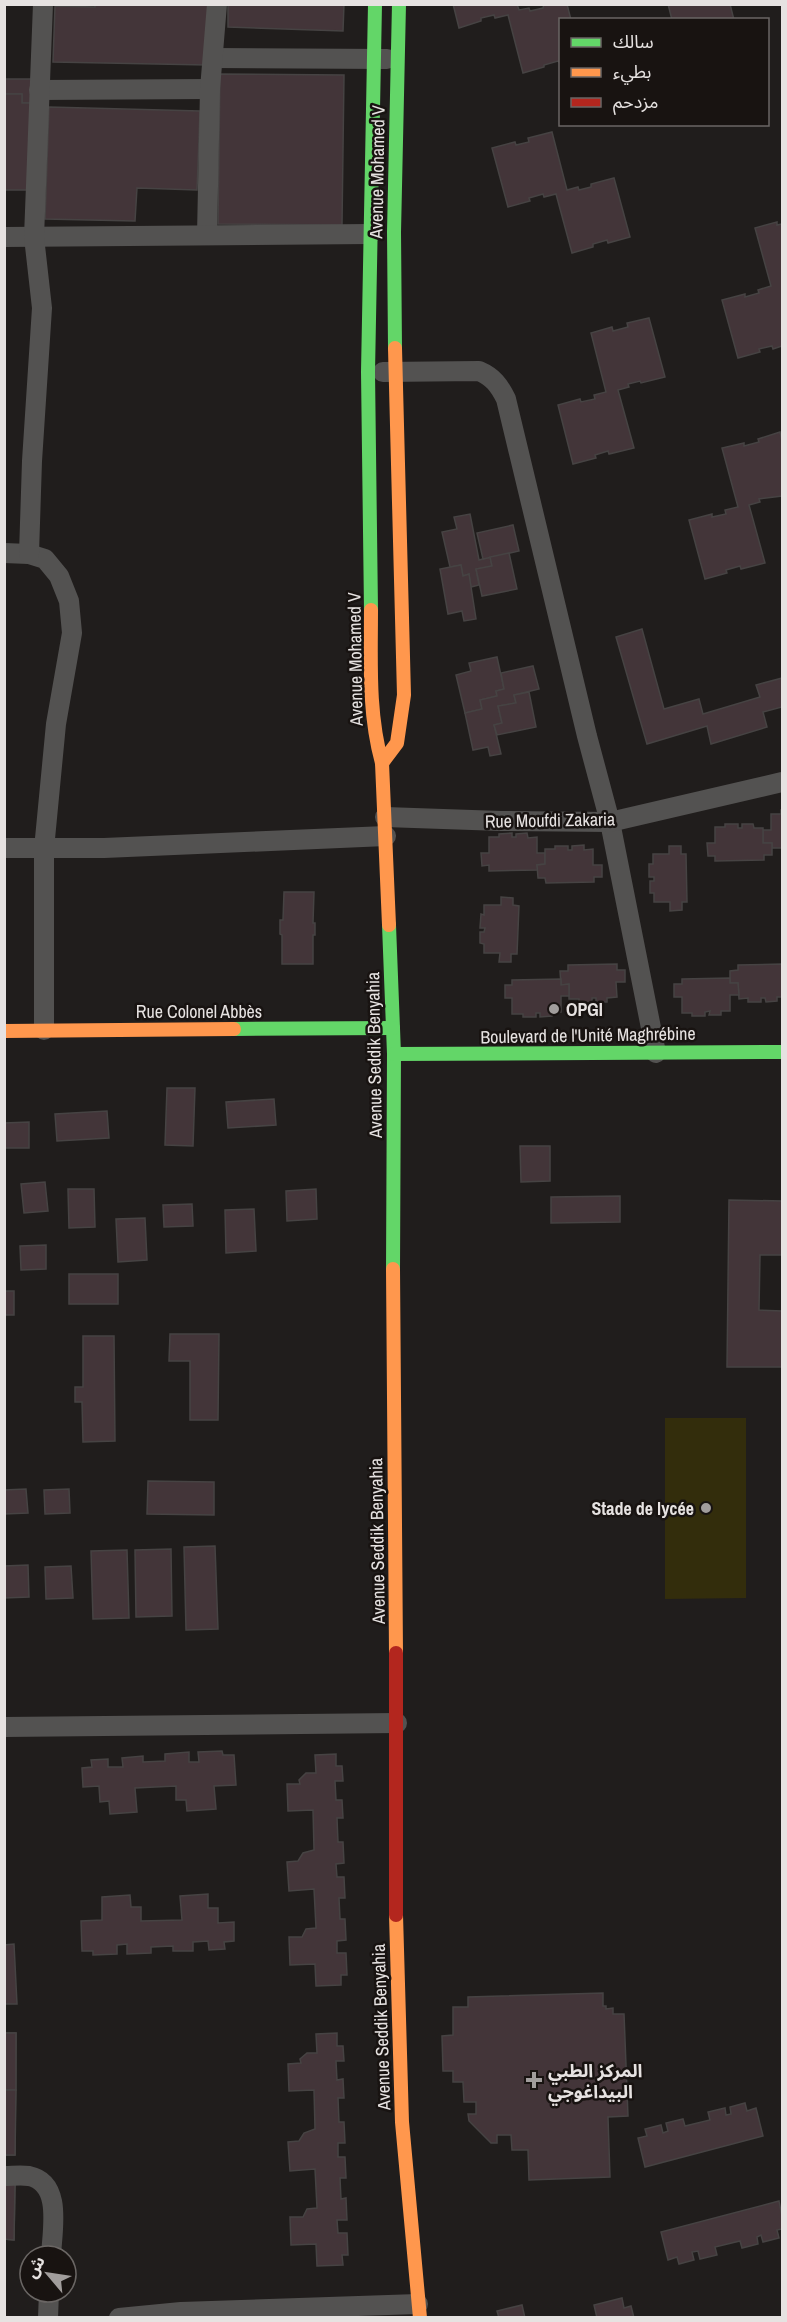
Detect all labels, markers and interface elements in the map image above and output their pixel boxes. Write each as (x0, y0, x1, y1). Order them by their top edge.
legend (559, 18, 769, 126)
text: سالك (613, 29, 654, 54)
text: بطيء (613, 59, 651, 85)
text: مزدحم (613, 89, 658, 115)
street label: Avenue Mohamed V (363, 105, 391, 240)
street label: Avenue Mohamed V (341, 592, 369, 727)
street label: Rue Moufdi Zakaria (485, 806, 615, 834)
street label: Avenue Seddik Benyahia (360, 972, 388, 1139)
place label: OPGI (566, 997, 603, 1022)
street label: Rue Colonel Abbès (136, 999, 262, 1024)
marker: OPGI (547, 1002, 561, 1016)
street label: Boulevard de l'Unité Maghrébine (480, 1021, 696, 1049)
street label: Avenue Seddik Benyahia (363, 1458, 391, 1625)
place label: Stade de lycée (591, 1496, 694, 1521)
marker: Stade de lycée (699, 1501, 713, 1515)
street label: Avenue Seddik Benyahia (366, 1943, 396, 2112)
place label: المركز الطبي البيداغوجي (548, 2058, 643, 2106)
marker: المركز الطبي البيداغوجي (525, 2071, 543, 2089)
north arrow (18, 2244, 78, 2304)
text: ش (20, 2252, 50, 2282)

